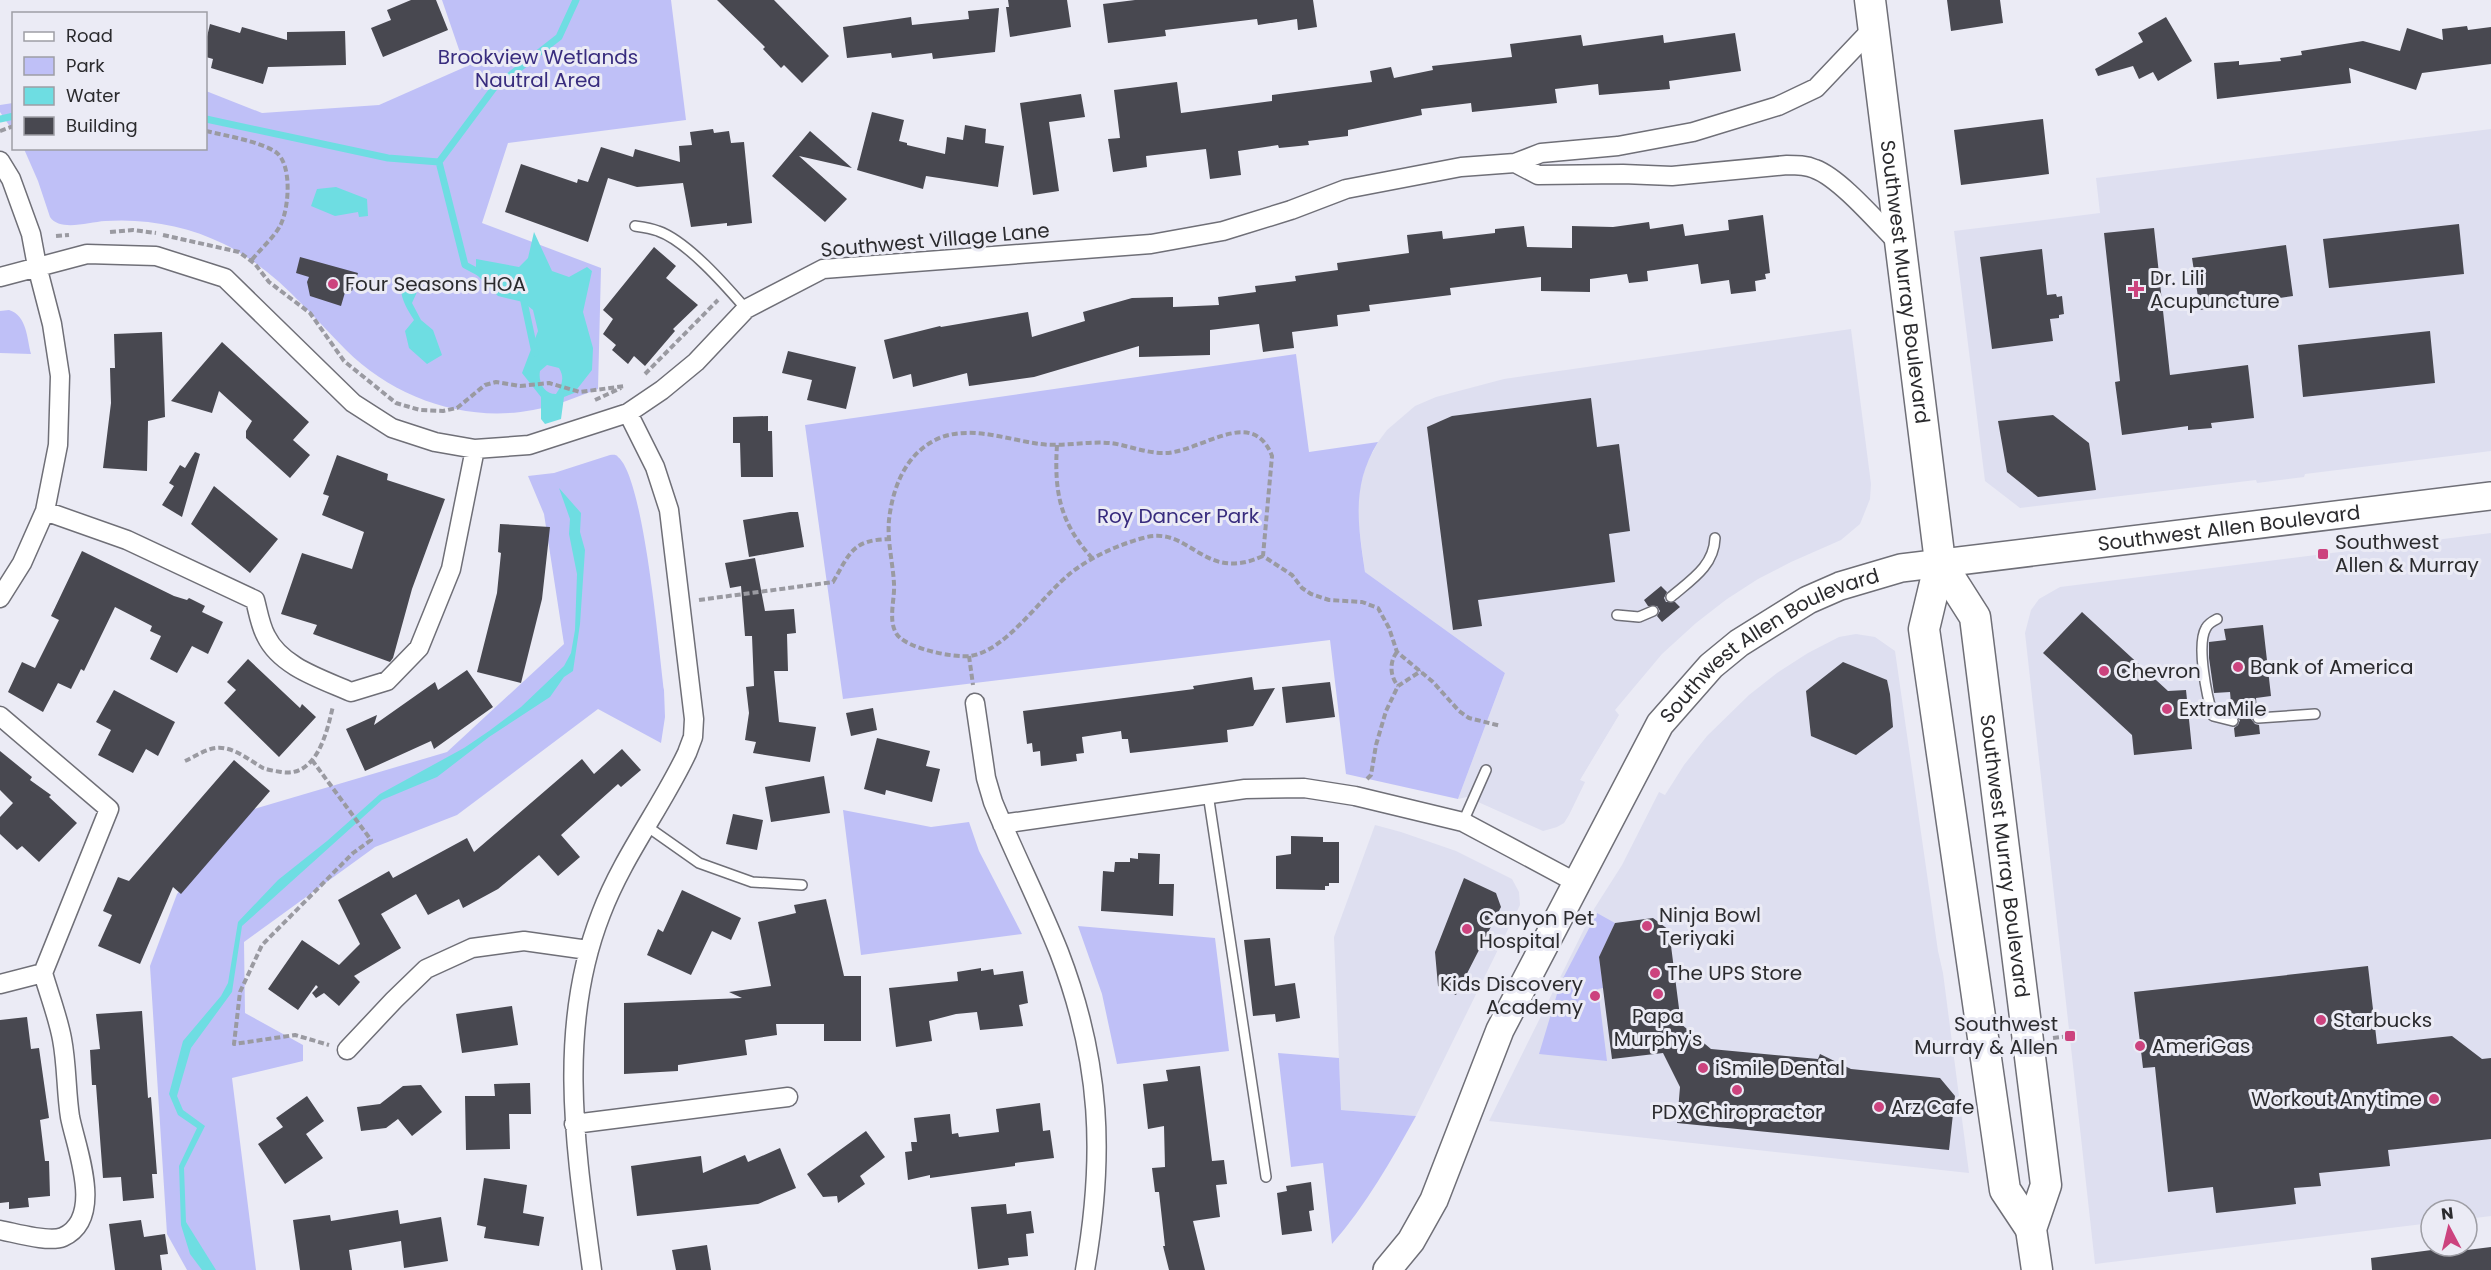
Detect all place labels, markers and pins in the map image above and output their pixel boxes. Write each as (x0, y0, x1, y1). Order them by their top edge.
place label: Dr. Lili Acupuncture (2150, 264, 2280, 315)
place label: Four Seasons HOA (345, 270, 526, 298)
marker: Four Seasons HOA (326, 277, 340, 291)
marker: Dr. Lili Acupuncture (2127, 280, 2145, 298)
place label: Southwest Allen & Murray (2335, 528, 2479, 579)
marker: Southwest Allen & Murray (2316, 547, 2330, 561)
place label: Bank of America (2250, 653, 2413, 681)
place label: Chevron (2116, 657, 2201, 685)
marker: Bank of America (2231, 660, 2245, 674)
marker: Chevron (2097, 664, 2111, 678)
place label: ExtraMile (2179, 695, 2267, 723)
marker: ExtraMile (2160, 702, 2174, 716)
place label: Ninja Bowl Teriyaki (1659, 901, 1761, 952)
place label: Canyon Pet Hospital (1479, 904, 1594, 955)
marker: Ninja Bowl Teriyaki (1640, 919, 1654, 933)
marker: Canyon Pet Hospital (1460, 922, 1474, 936)
place label: The UPS Store (1667, 959, 1802, 987)
marker: The UPS Store (1648, 966, 1662, 980)
place label: Kids Discovery Academy (1440, 970, 1583, 1021)
marker: Papa Murphy's (1651, 987, 1665, 1001)
marker: Kids Discovery Academy (1588, 989, 1602, 1003)
place label: Papa Murphy's (1614, 1002, 1702, 1053)
place label: Starbucks (2333, 1006, 2432, 1034)
place label: Southwest Murray & Allen (1914, 1010, 2058, 1061)
marker: Starbucks (2314, 1013, 2328, 1027)
marker: Southwest Murray & Allen (2063, 1029, 2077, 1043)
place label: AmeriGas (2152, 1032, 2250, 1060)
marker: AmeriGas (2133, 1039, 2147, 1053)
place label: iSmile Dental (1715, 1054, 1845, 1082)
marker: iSmile Dental (1696, 1061, 1710, 1075)
marker: PDX Chiropractor (1730, 1083, 1744, 1097)
place label: Workout Anytime (2251, 1085, 2422, 1113)
marker: Workout Anytime (2427, 1092, 2441, 1106)
place label: Arz Cafe (1891, 1093, 1974, 1121)
place label: PDX Chiropractor (1651, 1098, 1823, 1126)
marker: Arz Cafe (1872, 1100, 1886, 1114)

